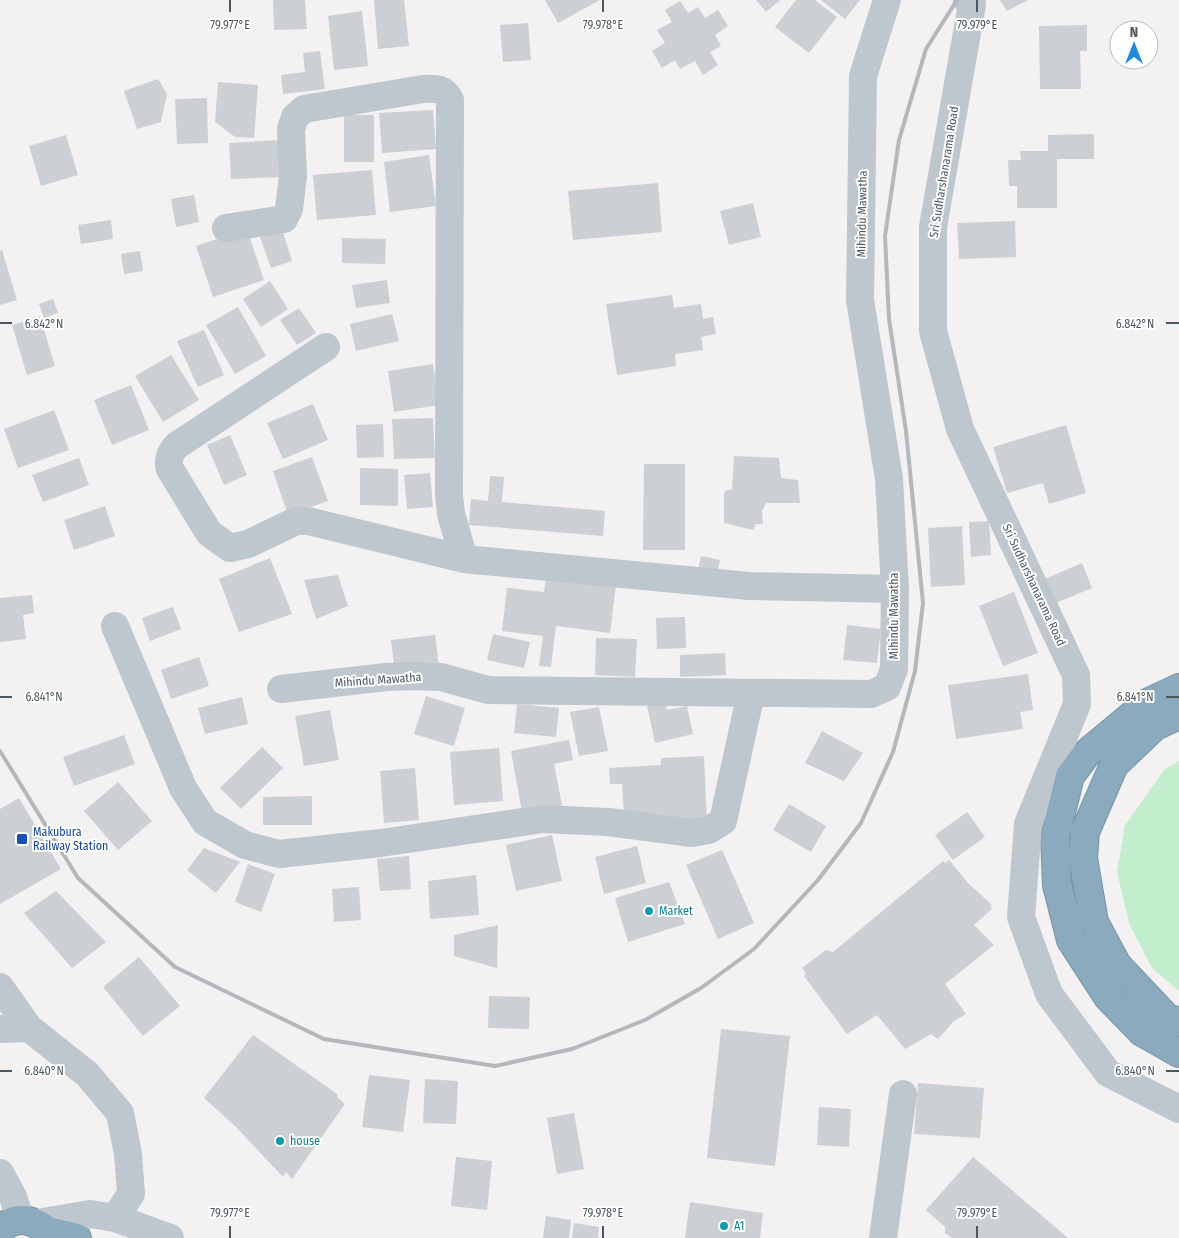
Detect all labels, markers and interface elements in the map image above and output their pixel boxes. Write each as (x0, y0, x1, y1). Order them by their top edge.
text: 79.977°E (210, 18, 250, 32)
text: 79.978°E (583, 18, 624, 32)
text: 79.979°E (957, 18, 997, 32)
north arrow (1109, 20, 1159, 70)
text: N (1130, 24, 1138, 41)
street label: Sri Sudharshanarama Road (927, 105, 961, 239)
street label: Mihindu Mawatha (854, 170, 870, 258)
text: 6.842°N (25, 317, 63, 331)
text: 6.842°N (1116, 317, 1154, 331)
street label: Sri Sudharshanarama Road (1000, 522, 1068, 648)
street label: Mihindu Mawatha (887, 572, 901, 659)
street label: Mihindu Mawatha (334, 670, 422, 690)
text: 6.841°N (25, 690, 63, 704)
text: 6.841°N (1116, 690, 1154, 704)
place label: Makubura Railway Station (33, 825, 108, 853)
marker: Makubura Railway Station (15, 832, 29, 846)
place label: Market (659, 904, 693, 918)
marker: Market (643, 905, 655, 917)
text: 6.840°N (24, 1064, 64, 1078)
text: 6.840°N (1115, 1064, 1155, 1078)
place label: house (290, 1134, 320, 1148)
marker: house (274, 1135, 286, 1147)
text: 79.977°E (210, 1206, 250, 1220)
text: 79.978°E (583, 1206, 624, 1220)
text: 79.979°E (957, 1206, 997, 1220)
place label: A1 (734, 1219, 744, 1233)
marker: A1 (718, 1220, 730, 1232)

